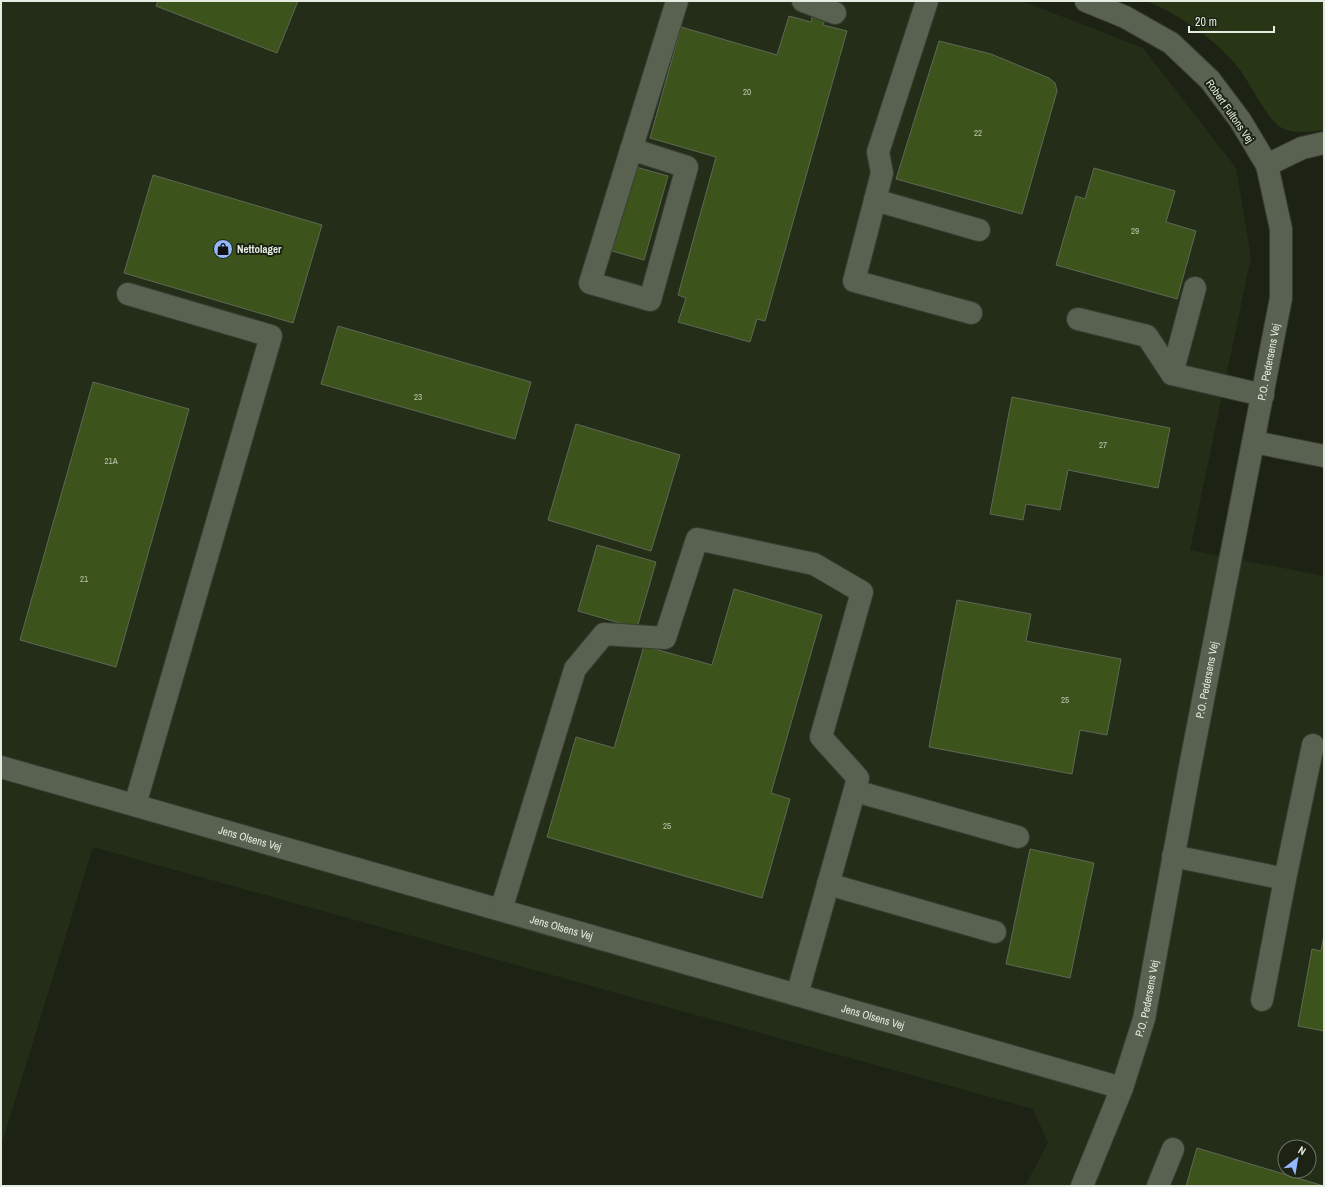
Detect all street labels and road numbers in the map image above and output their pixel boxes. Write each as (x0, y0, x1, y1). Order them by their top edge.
street label: Robert Fultons Vej (1203, 77, 1257, 145)
street label: P.O. Pedersens Vej (1254, 322, 1283, 402)
street label: P.O. Pedersens Vej (1193, 641, 1221, 720)
street label: Jens Olsens Vej (217, 823, 283, 854)
street label: Jens Olsens Vej (528, 912, 595, 943)
street label: P.O. Pedersens Vej (1132, 959, 1162, 1038)
street label: Jens Olsens Vej (840, 1001, 906, 1032)

